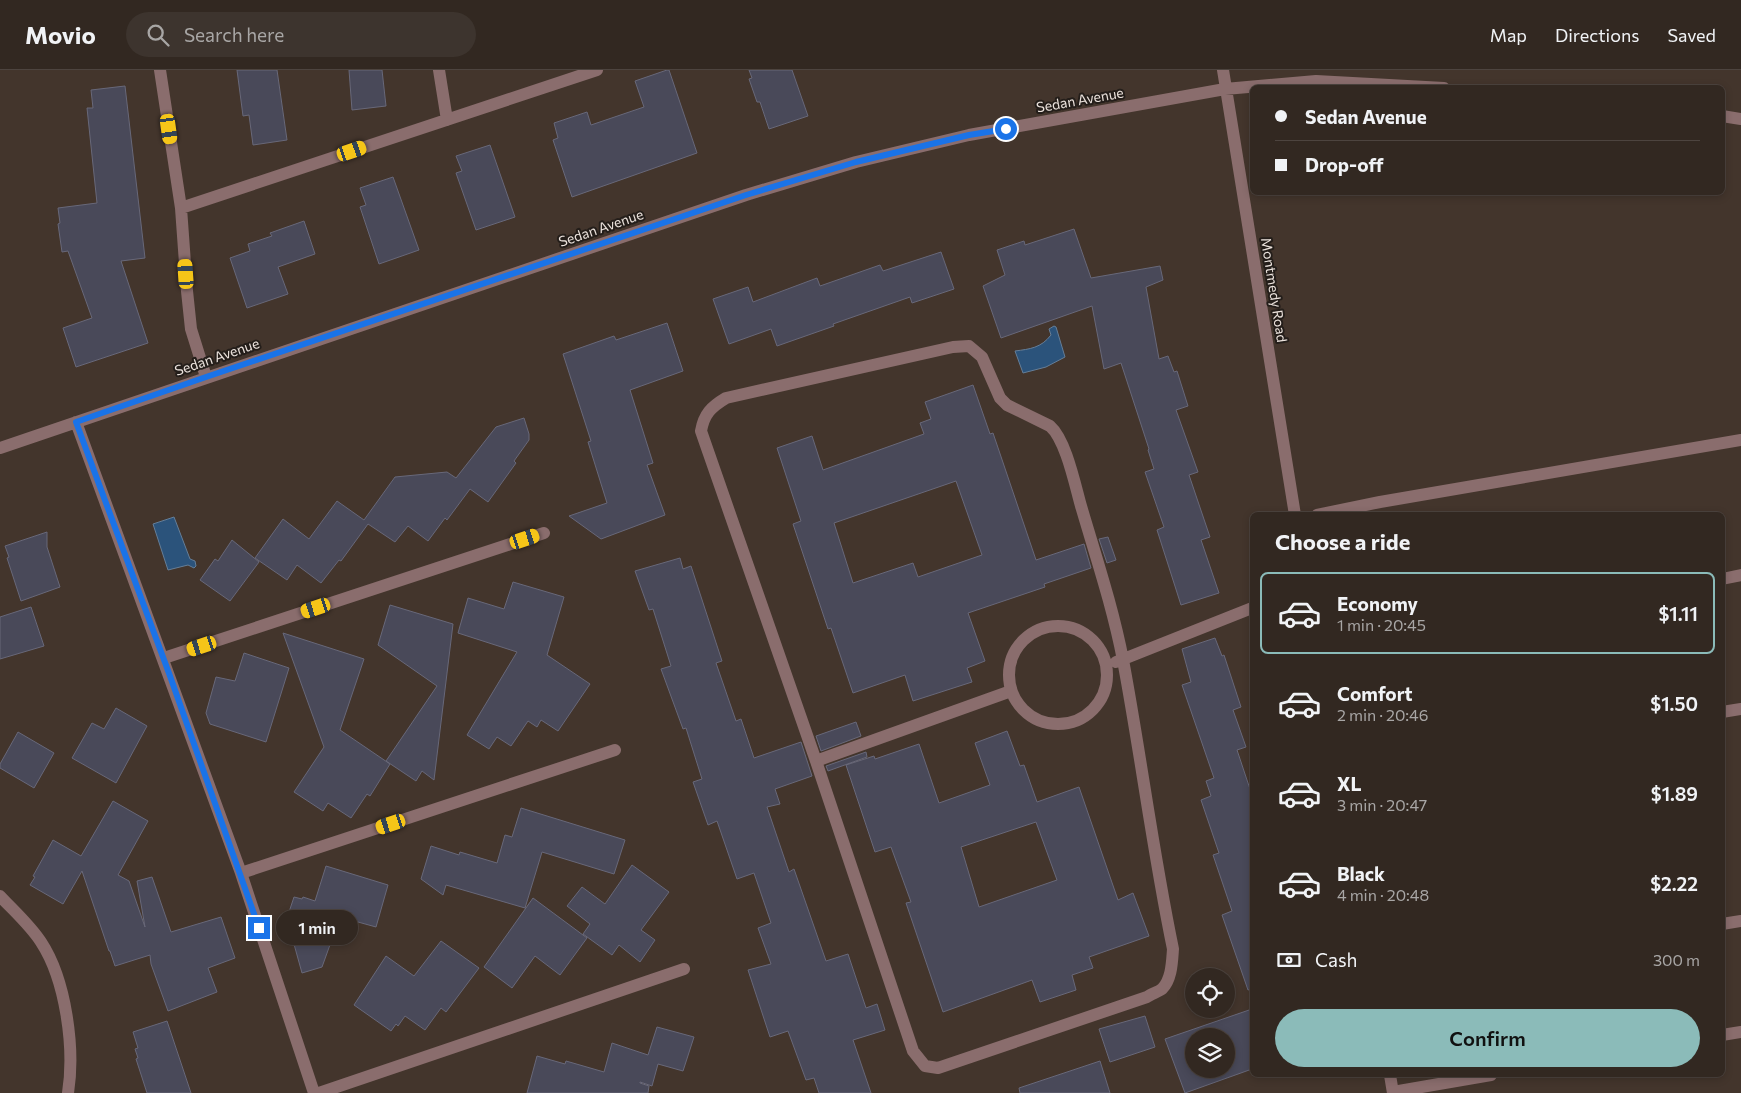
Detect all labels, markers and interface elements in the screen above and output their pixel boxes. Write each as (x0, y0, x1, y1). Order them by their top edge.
search box (126, 12, 476, 57)
text: Movio (25, 20, 96, 49)
icon: search (144, 21, 172, 49)
text: Search here (184, 23, 284, 46)
text: Map (1490, 24, 1527, 46)
text: Directions (1555, 24, 1639, 46)
text: Saved (1667, 24, 1716, 46)
street label: Sedan Avenue (1035, 83, 1125, 116)
text: Sedan Avenue (1305, 105, 1427, 128)
car (159, 113, 178, 145)
route start (995, 118, 1017, 140)
car (335, 139, 368, 163)
text: Drop-off (1305, 153, 1384, 176)
street label: Sedan Avenue (556, 205, 645, 250)
street label: Montmedy Road (1258, 236, 1291, 344)
car (177, 259, 194, 289)
street label: Sedan Avenue (172, 334, 261, 379)
car (508, 527, 541, 551)
text: Choose a ride (1275, 528, 1410, 555)
icon: car (1277, 591, 1322, 636)
text: Economy (1337, 592, 1418, 615)
car (299, 596, 332, 620)
text: $1.11 (1658, 602, 1698, 625)
text: 1 min · 20:45 (1337, 615, 1426, 634)
car (185, 634, 218, 658)
icon: car (1277, 681, 1322, 726)
text: Comfort (1337, 682, 1413, 705)
text: $1.50 (1650, 692, 1698, 715)
text: 2 min · 20:46 (1337, 705, 1428, 724)
icon: car (1277, 771, 1322, 816)
text: XL (1337, 772, 1362, 795)
text: $1.89 (1651, 782, 1698, 805)
text: 3 min · 20:47 (1337, 795, 1427, 814)
car (374, 812, 407, 836)
icon: car (1277, 861, 1322, 906)
text: Black (1337, 862, 1385, 885)
text: $2.22 (1650, 872, 1698, 895)
text: 4 min · 20:48 (1337, 885, 1429, 904)
callout: 1 min (276, 910, 359, 946)
route end (248, 917, 270, 939)
text: 1 min (298, 918, 336, 937)
icon: cash (1275, 946, 1303, 974)
text: Cash (1315, 948, 1357, 971)
text: 300 m (1653, 950, 1700, 969)
map controls (1185, 968, 1235, 1078)
button: locate (1185, 968, 1235, 1018)
button: Confirm (1275, 1009, 1700, 1067)
button: layers (1185, 1028, 1235, 1078)

